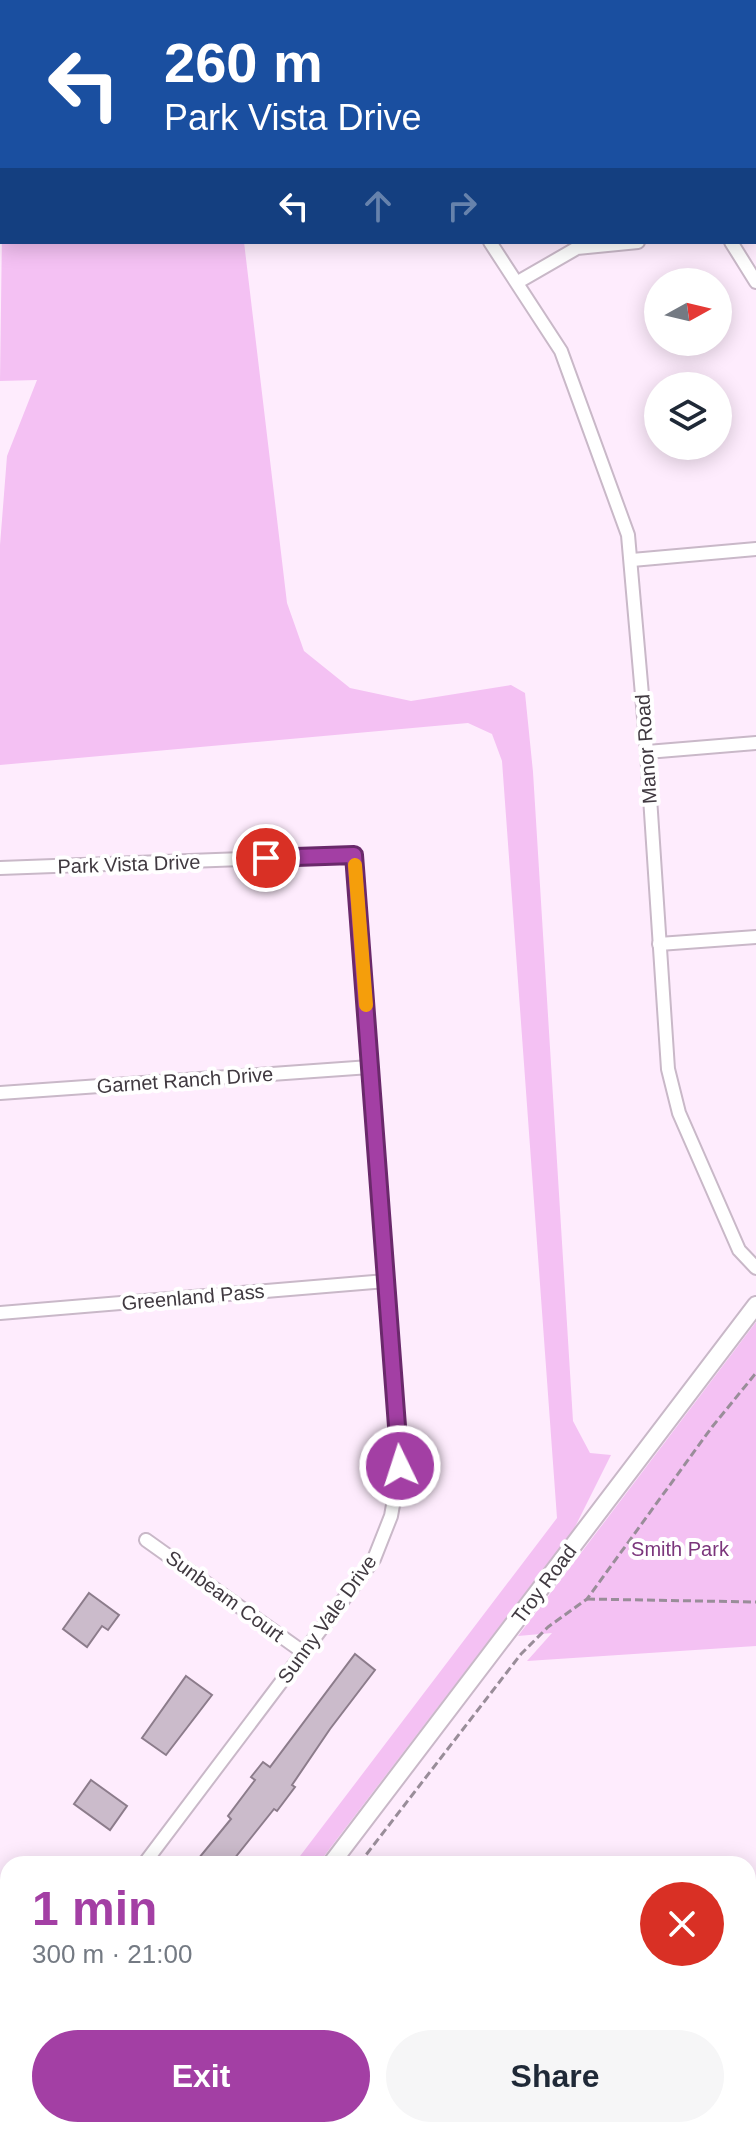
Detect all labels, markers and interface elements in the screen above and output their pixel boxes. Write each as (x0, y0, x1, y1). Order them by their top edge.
text: 260 m (164, 31, 323, 94)
icon: left (32, 32, 136, 136)
text: Park Vista Drive (164, 97, 421, 138)
icon: left (272, 184, 316, 228)
icon: ahead (356, 184, 400, 228)
icon: right (440, 184, 484, 228)
north arrow (644, 268, 732, 356)
map controls (644, 268, 732, 460)
button: layers (644, 372, 732, 460)
street label: Manor Road (631, 693, 661, 805)
pin (232, 824, 300, 892)
icon: arrive (244, 836, 288, 880)
street label: Park Vista Drive (57, 851, 201, 877)
street label: Garnet Ranch Drive (96, 1063, 274, 1097)
street label: Greenland Pass (121, 1280, 265, 1314)
position arrow (358, 1424, 442, 1508)
park label: Smith Park (631, 1538, 730, 1560)
street label: Troy Road (507, 1540, 581, 1628)
street label: Sunbeam Court (162, 1546, 288, 1646)
street label: Sunny Vale Drive (273, 1551, 381, 1687)
text: 1 min (32, 1882, 157, 1935)
button: close (640, 1882, 724, 1966)
text: 300 m · 21:00 (32, 1939, 192, 1969)
button: Exit (32, 2030, 370, 2122)
button: Share (386, 2030, 724, 2122)

